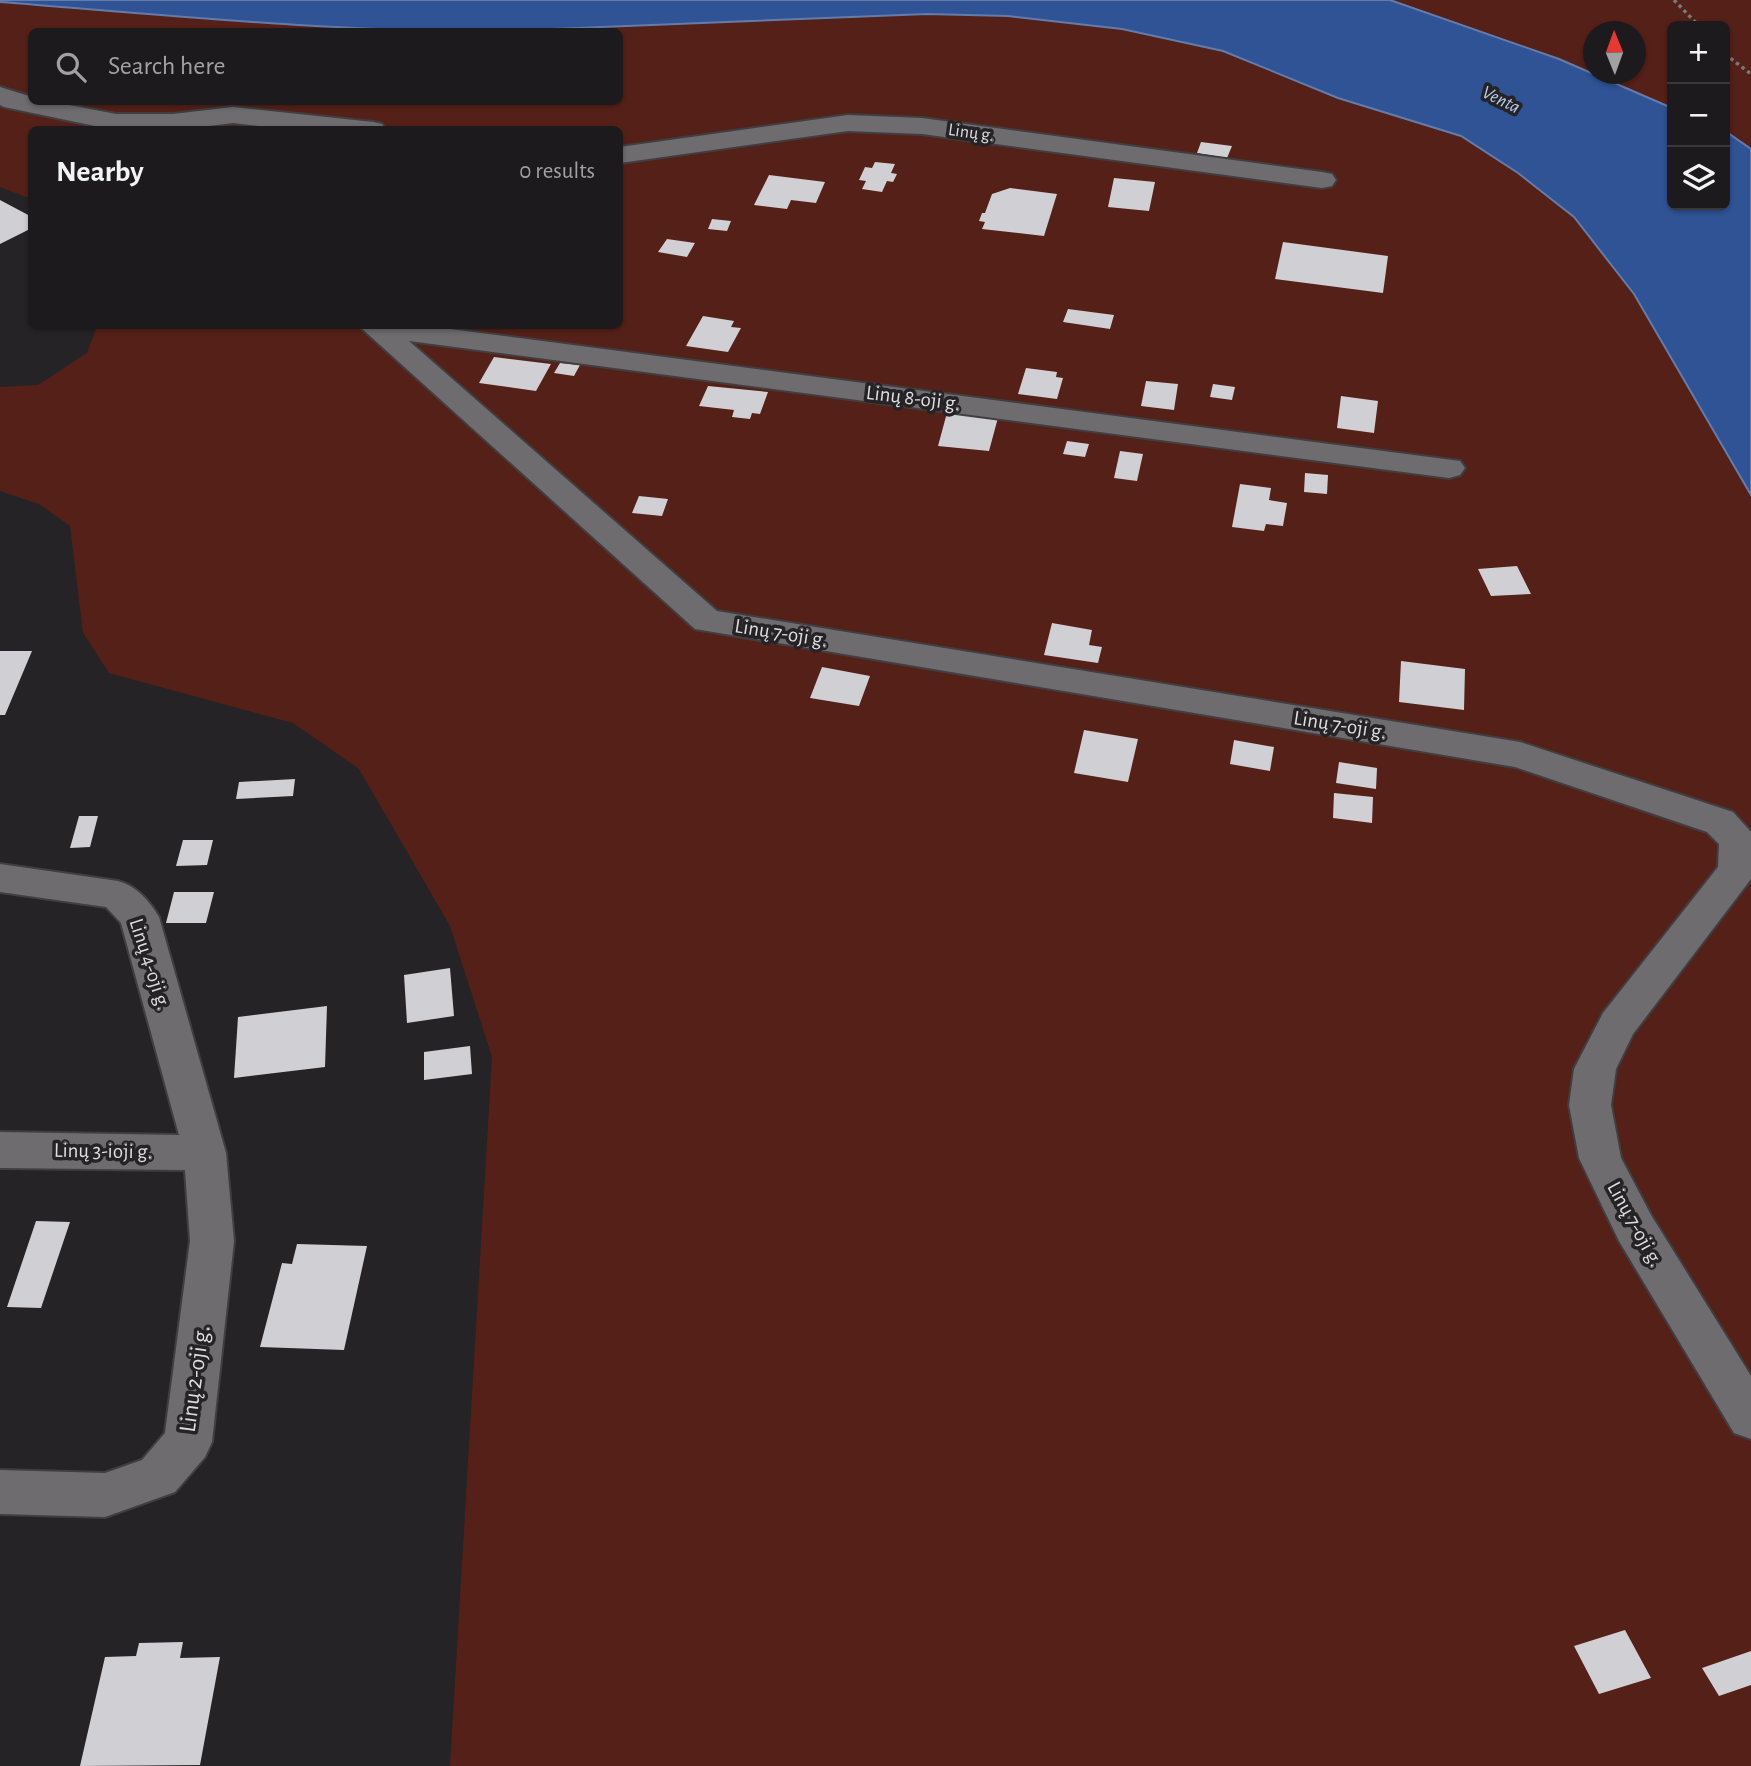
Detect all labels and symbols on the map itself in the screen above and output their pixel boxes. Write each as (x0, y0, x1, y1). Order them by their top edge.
north arrow (1583, 21, 1646, 84)
water label: Venta (1479, 83, 1523, 117)
street label: Linų g. (947, 121, 995, 145)
street label: Linų 8-oji g. (865, 382, 961, 414)
street label: Linų 7-oji g. (733, 615, 829, 651)
street label: Linų 7-oji g. (1292, 707, 1388, 743)
street label: Linų 4-oji g. (125, 916, 175, 1012)
street label: Linų 3-ioji g. (54, 1140, 152, 1162)
street label: Linų 7-oji g. (1603, 1178, 1667, 1270)
street label: Linų 2-oji g. (176, 1324, 214, 1434)

